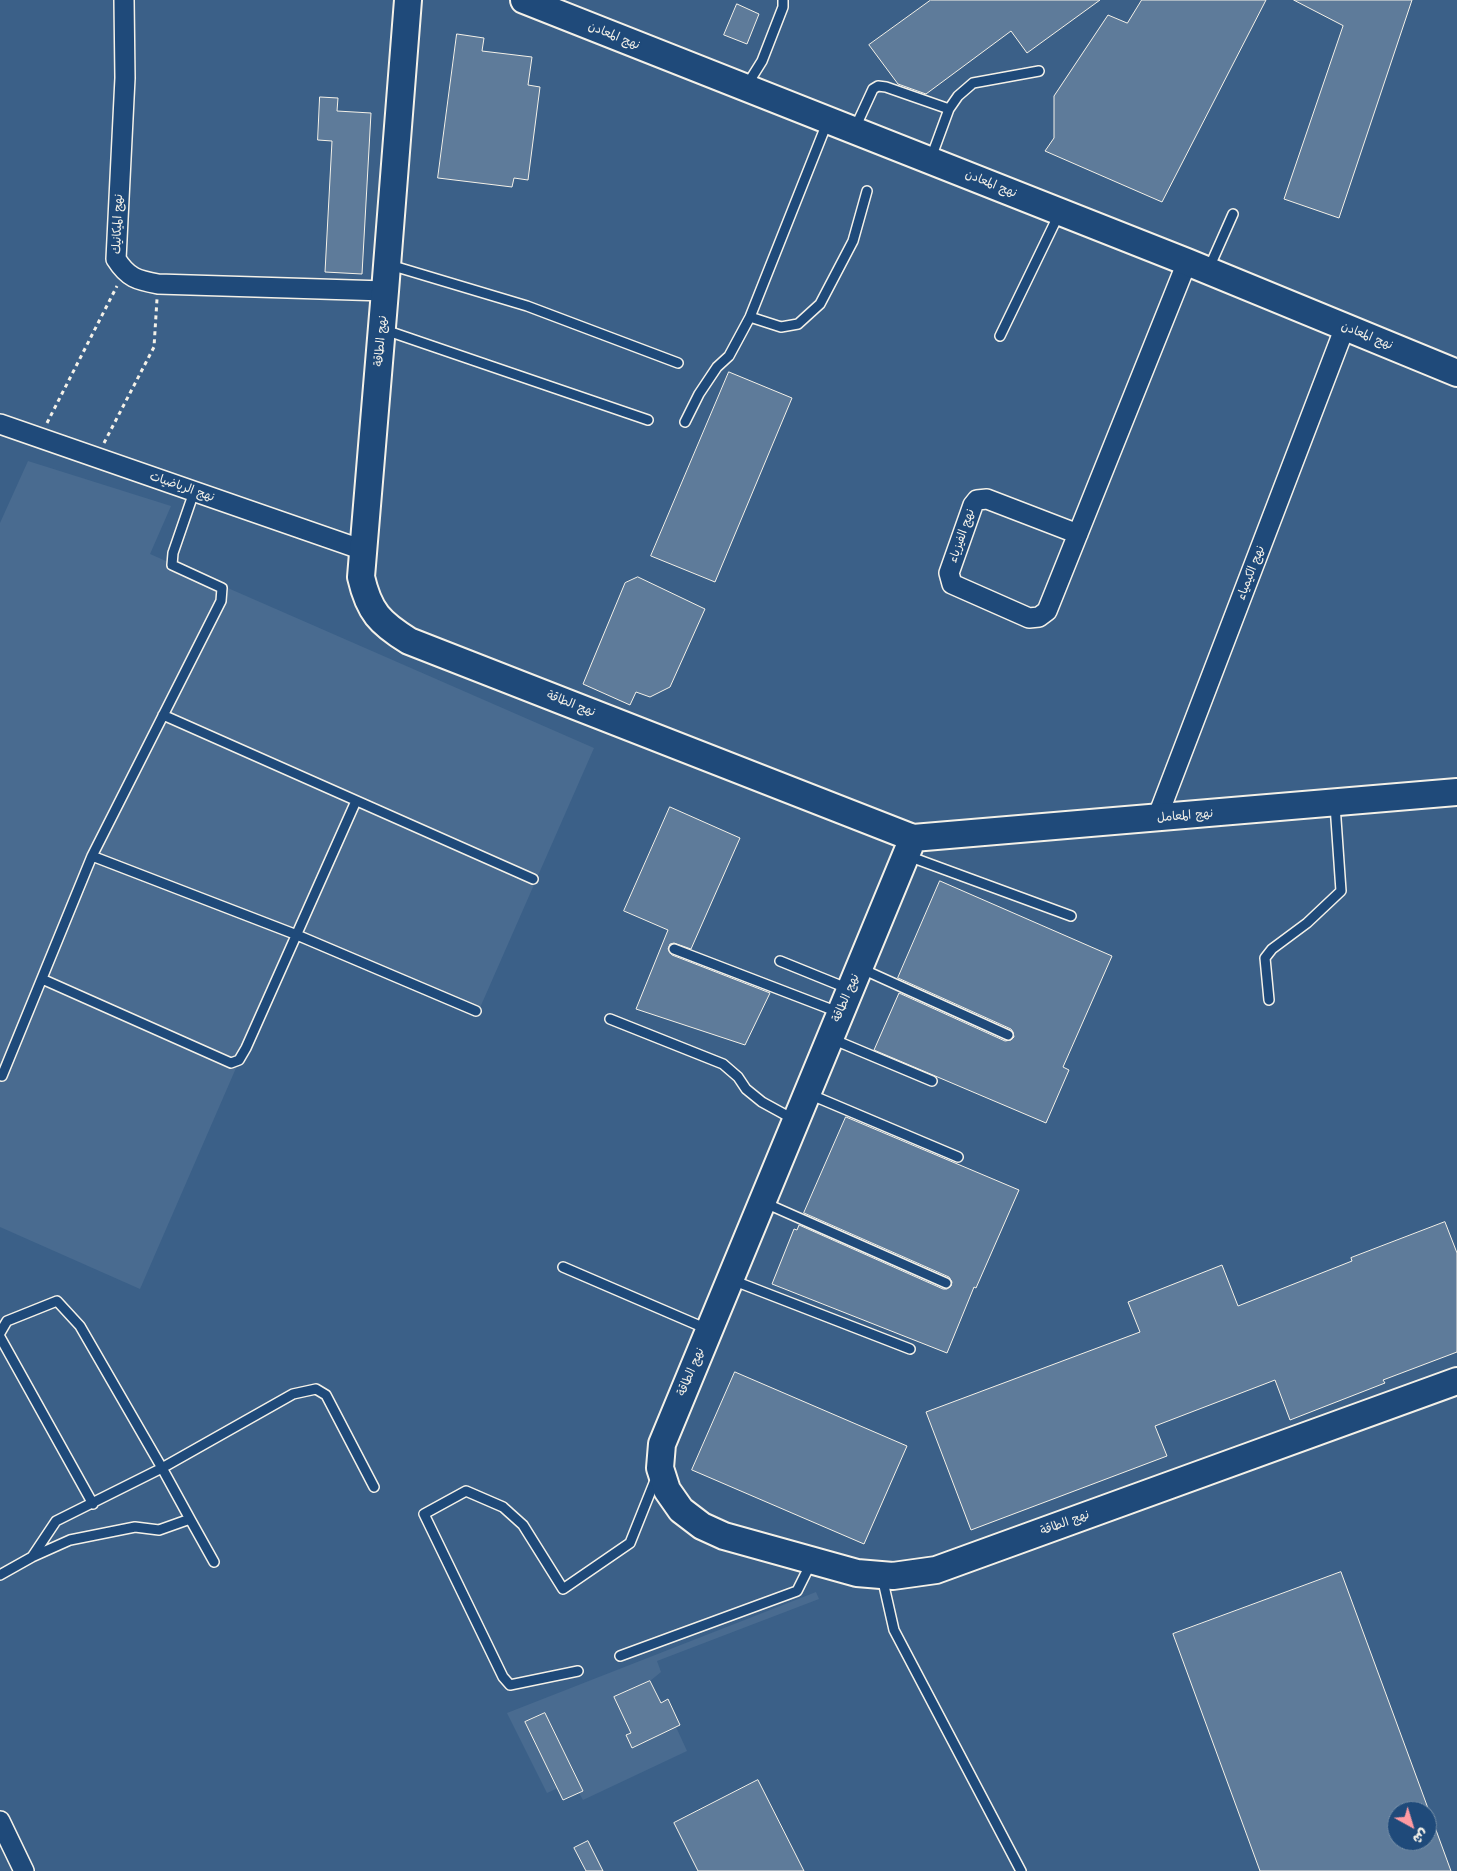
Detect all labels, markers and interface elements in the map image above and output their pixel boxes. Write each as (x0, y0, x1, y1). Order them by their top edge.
street label: نهج المعادن (586, 19, 642, 53)
street label: نهج المعادن (963, 167, 1019, 201)
street label: نهج الميكانيك (110, 194, 126, 254)
street label: نهج الطاقة (372, 315, 390, 367)
street label: نهج المعادن (1339, 319, 1395, 353)
street label: نهج الرياضيات (148, 469, 216, 505)
street label: نهج الفيزياء (946, 507, 978, 565)
street label: نهج الكيمياء (1234, 544, 1268, 602)
street label: نهج الطاقة (545, 688, 597, 720)
street label: نهج المعامل (1156, 806, 1214, 826)
street label: نهج الطاقة (829, 972, 863, 1024)
street label: نهج الطاقة (674, 1346, 708, 1398)
street label: نهج الطاقة (1039, 1508, 1091, 1538)
north arrow (1387, 1801, 1437, 1851)
text: ش (1409, 1825, 1432, 1849)

